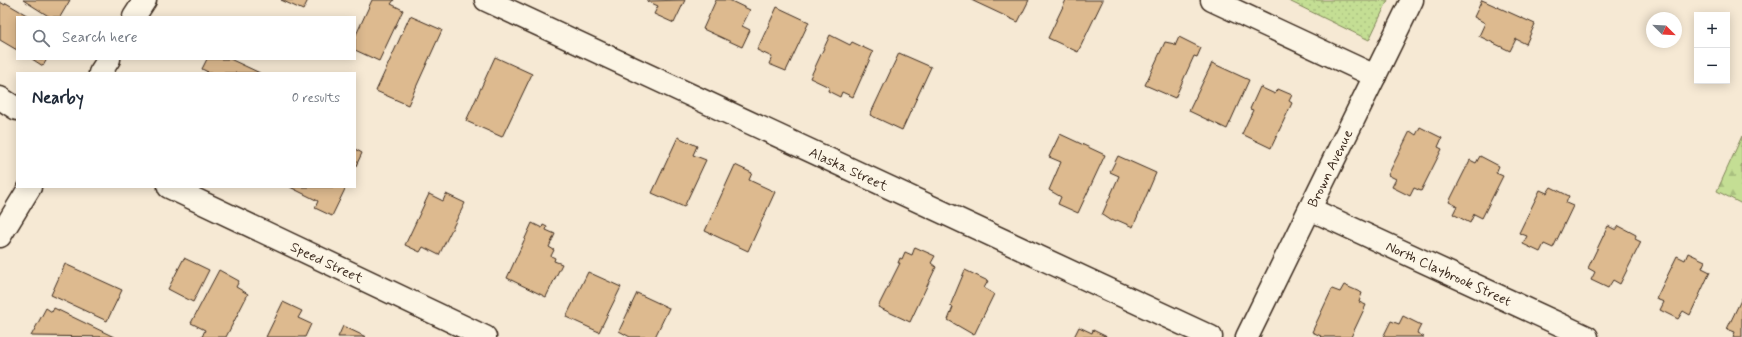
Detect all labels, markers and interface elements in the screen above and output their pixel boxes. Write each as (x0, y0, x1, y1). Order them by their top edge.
north arrow (1646, 12, 1682, 48)
map controls (1694, 12, 1730, 84)
button: + (1694, 12, 1730, 48)
search box (16, 16, 356, 60)
icon: search (30, 27, 52, 49)
text: Search here (62, 28, 138, 48)
button: − (1694, 48, 1730, 84)
text: Nearby (32, 87, 84, 109)
text: 0 results (292, 90, 340, 107)
street label: Brown Avenue (1304, 127, 1357, 210)
street label: Alaska Street (806, 143, 891, 196)
street label: North Claybrook Street (1383, 237, 1514, 311)
street label: Speed Street (287, 238, 367, 288)

